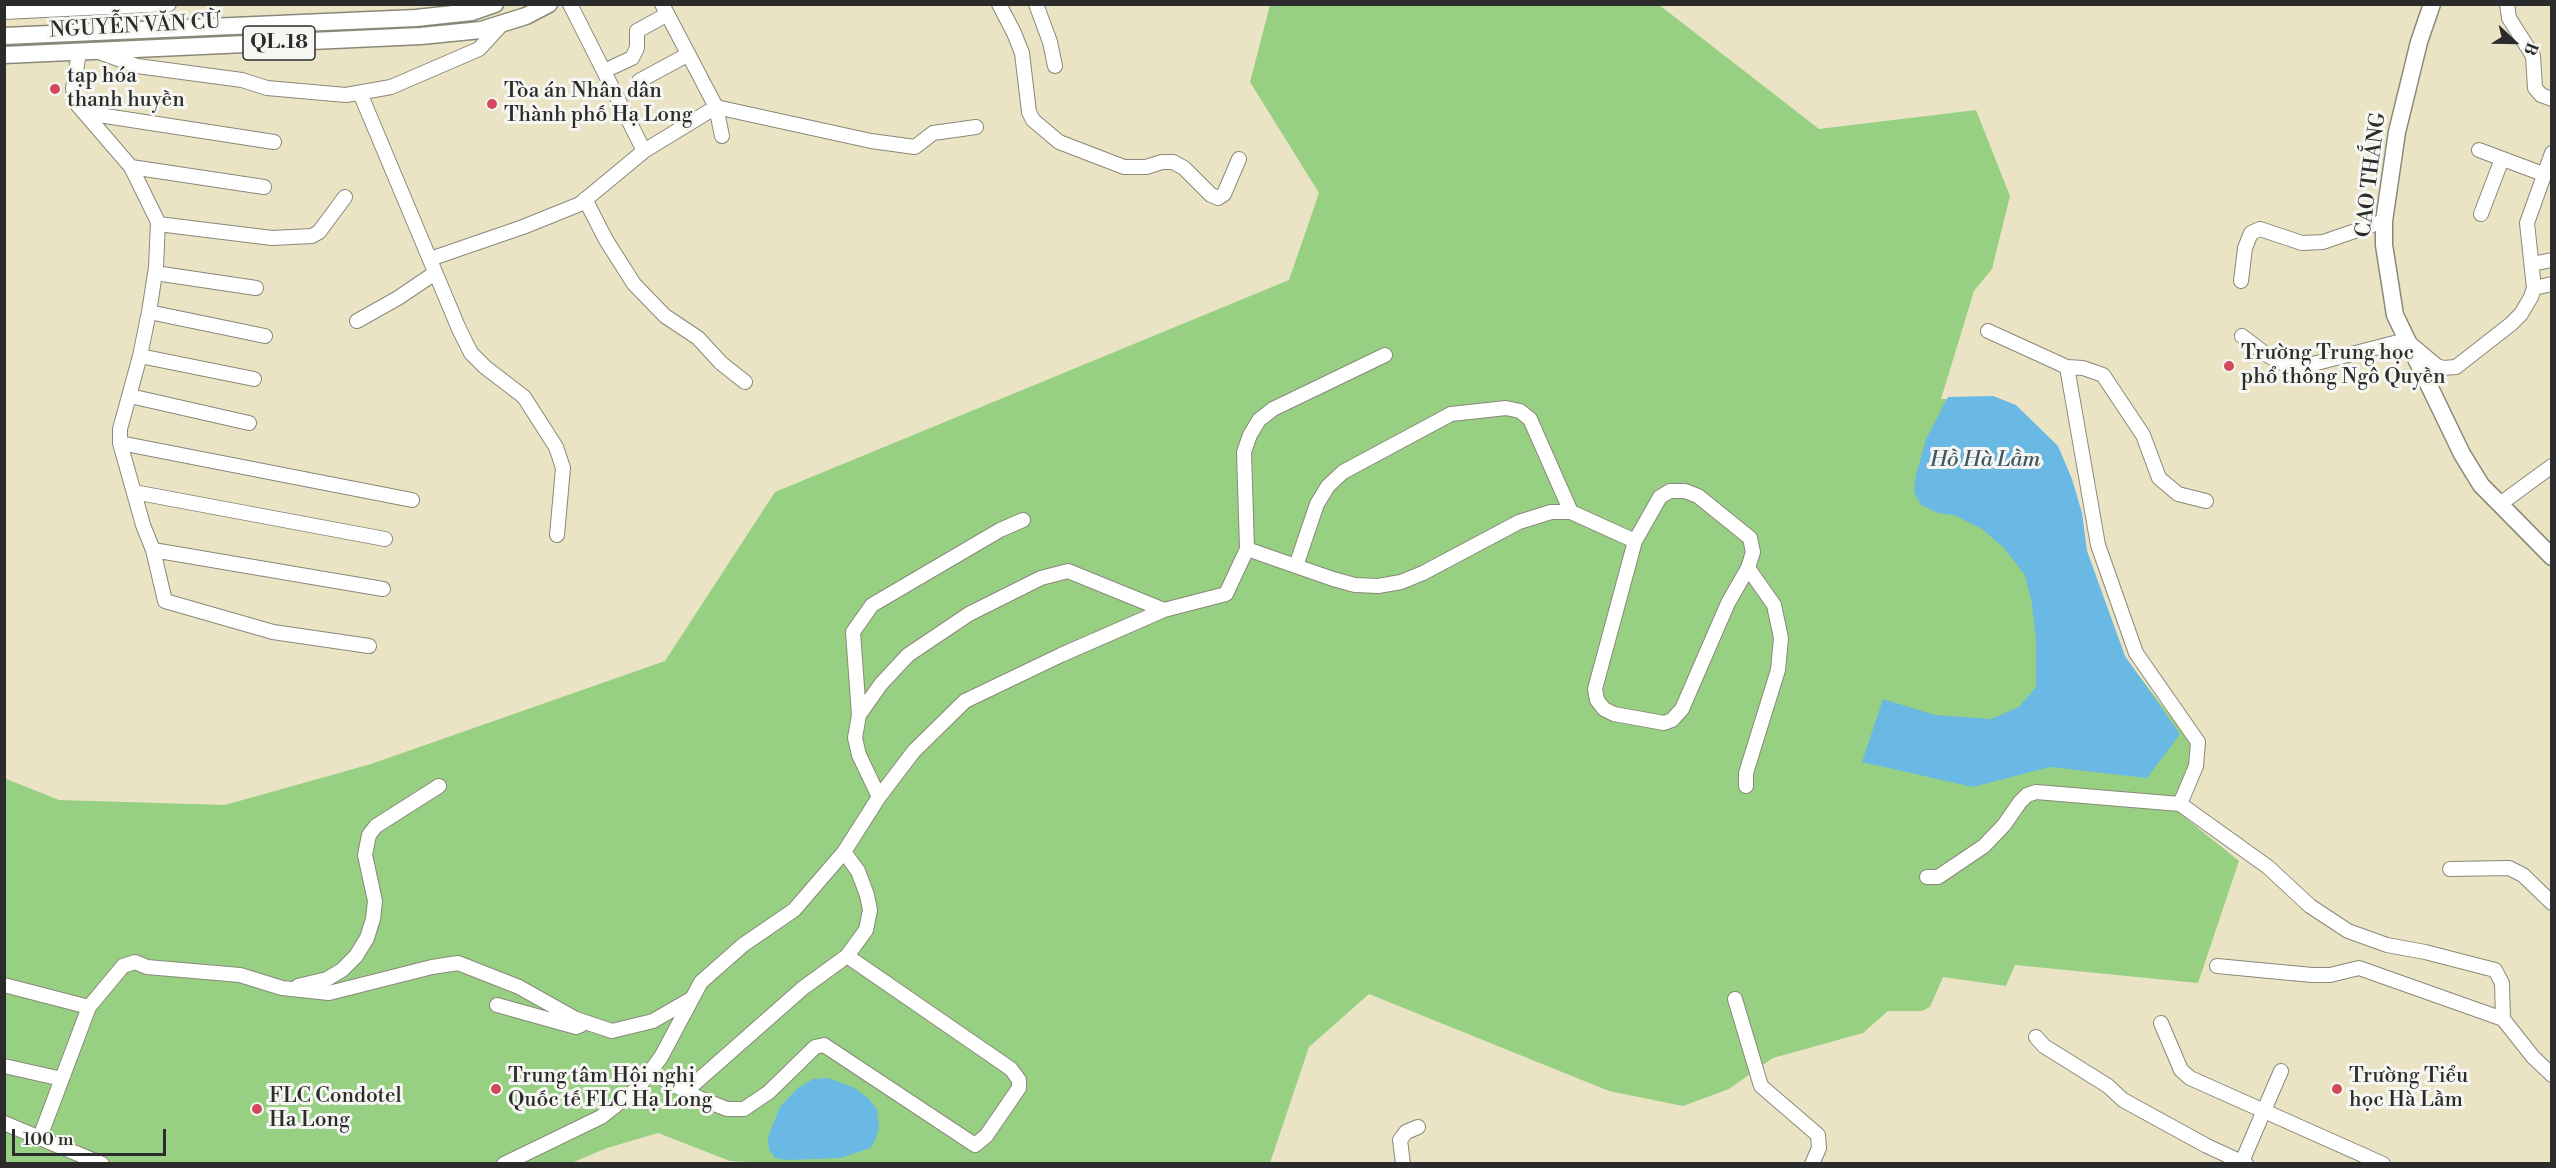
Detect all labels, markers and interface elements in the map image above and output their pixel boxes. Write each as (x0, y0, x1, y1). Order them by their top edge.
street label: NGUYỄN VĂN CỪ (49, 10, 221, 44)
north arrow (2484, 12, 2544, 72)
road number: QL.18 (243, 26, 315, 60)
text: B (2519, 39, 2542, 58)
place label: tạp hóa thanh huyền (67, 64, 185, 114)
place label: Tòa án Nhân dân Thành phố Hạ Long (504, 79, 693, 129)
marker: tạp hóa thanh huyền (48, 82, 62, 96)
marker: Tòa án Nhân dân Thành phố Hạ Long (485, 97, 499, 111)
street label: CAO THẮNG (2352, 111, 2392, 239)
place label: Trường Trung học phổ thông Ngô Quyền (2241, 341, 2446, 391)
marker: Trường Trung học phổ thông Ngô Quyền (2222, 359, 2236, 373)
water label: Hồ Hà Lầm (1930, 448, 2040, 474)
place label: Trung tâm Hội nghị Quốc tế FLC Hạ Long (508, 1064, 712, 1114)
place label: Trường Tiểu học Hà Lầm (2349, 1064, 2468, 1114)
marker: Trung tâm Hội nghị Quốc tế FLC Hạ Long (489, 1082, 503, 1096)
marker: Trường Tiểu học Hà Lầm (2330, 1082, 2344, 1096)
place label: FLC Condotel Ha Long (269, 1084, 402, 1134)
marker: FLC Condotel Ha Long (250, 1102, 264, 1116)
scale bar (15, 1117, 170, 1155)
text: 100 m (23, 1128, 74, 1151)

